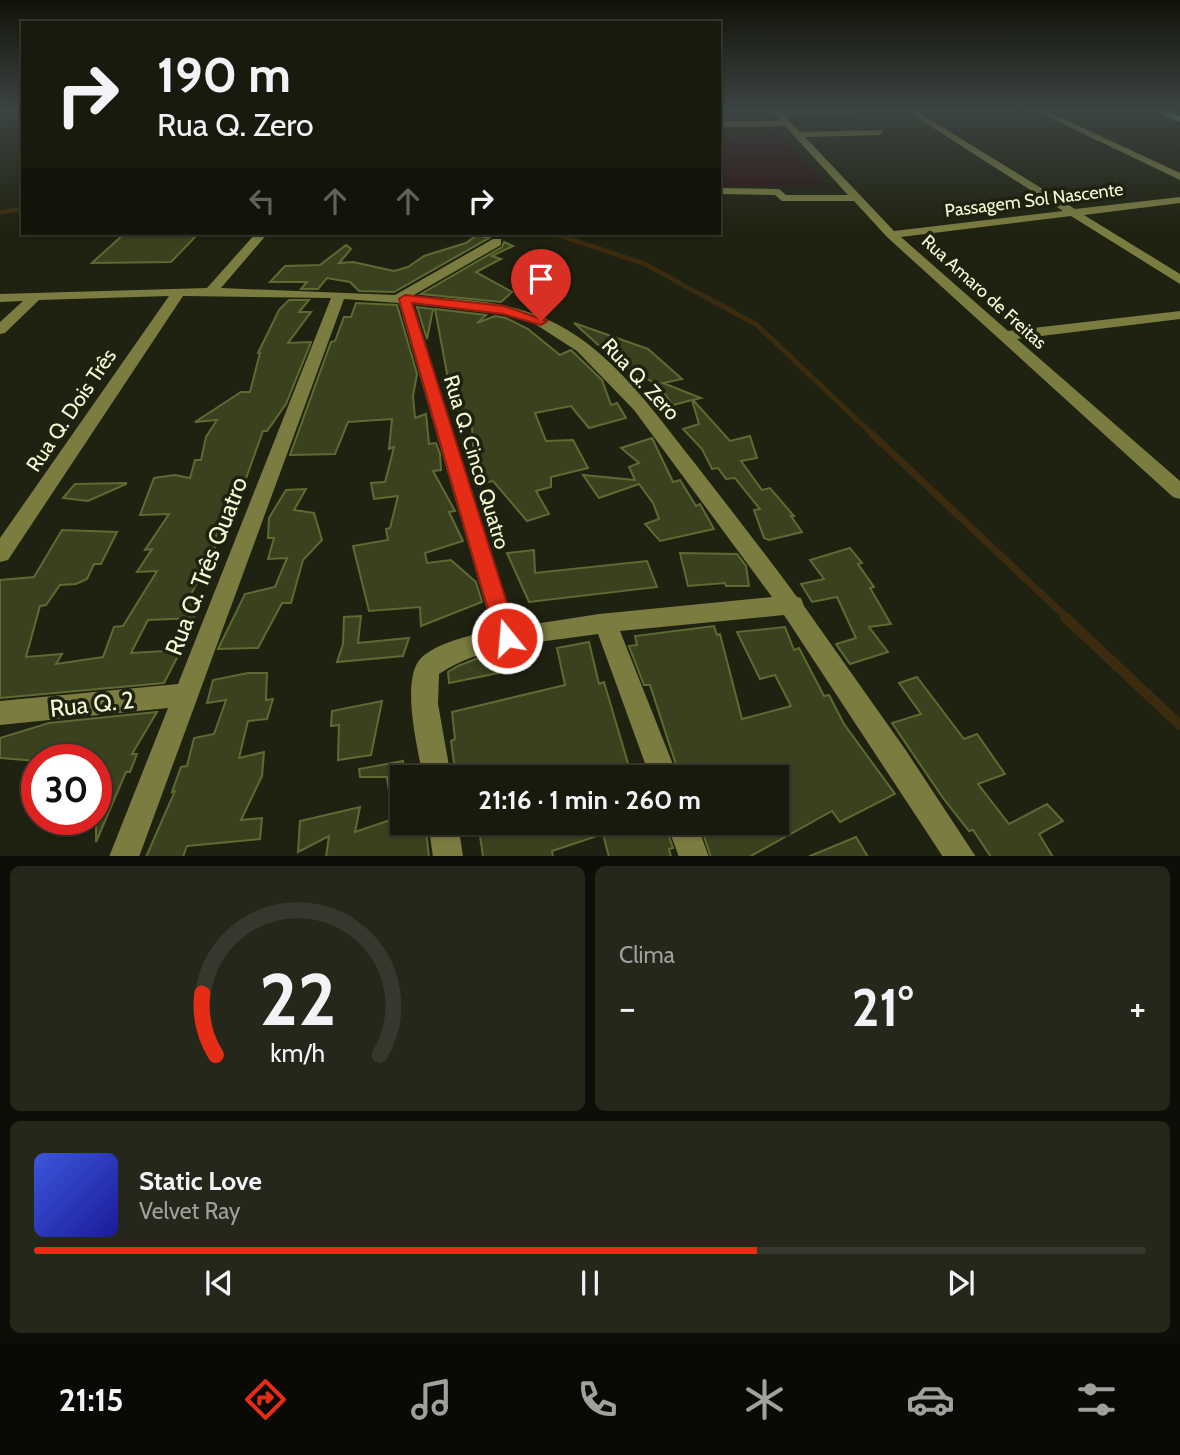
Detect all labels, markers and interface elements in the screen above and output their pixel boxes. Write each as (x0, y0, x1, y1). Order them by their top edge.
text: 190 m (157, 45, 291, 104)
icon: right (42, 49, 133, 140)
text: Rua Q. Zero (157, 105, 314, 144)
street label: Passagem Sol Nascente (943, 178, 1125, 222)
icon: left (243, 182, 281, 220)
icon: ahead (316, 182, 354, 220)
icon: ahead (389, 182, 427, 220)
icon: right (462, 182, 500, 220)
street label: Rua Amaro de Freitas (917, 230, 1051, 354)
pin (511, 249, 571, 321)
icon: arrive (522, 260, 560, 298)
street label: Rua Q. Zero (597, 333, 685, 425)
street label: Rua Q. Dois Três (21, 344, 121, 476)
street label: Rua Q. Cinco Quatro (439, 372, 515, 552)
street label: Rua Q. Três Quatro (159, 473, 253, 659)
position arrow (470, 601, 544, 675)
street label: Rua Q. 2 (48, 685, 136, 723)
speed limit sign: 30 (21, 744, 112, 835)
text: 21:16 · 1 min · 260 m (478, 784, 701, 816)
text: Clima (619, 941, 675, 969)
text: 22 (259, 955, 336, 1043)
text: 21° (852, 976, 913, 1039)
text: − (619, 984, 636, 1031)
text: + (1129, 984, 1146, 1031)
text: km/h (270, 1037, 325, 1067)
text: Static Love (139, 1165, 262, 1197)
text: Velvet Ray (139, 1197, 240, 1225)
icon: previous (200, 1264, 238, 1302)
icon: pause (571, 1264, 609, 1302)
icon: next (942, 1264, 980, 1302)
icon: directions (241, 1375, 290, 1424)
icon: music (407, 1375, 456, 1424)
icon: phone (573, 1375, 622, 1424)
icon: climate (740, 1375, 789, 1424)
icon: car (906, 1375, 955, 1424)
icon: filters (1072, 1375, 1121, 1424)
text: 21:15 (59, 1380, 123, 1419)

